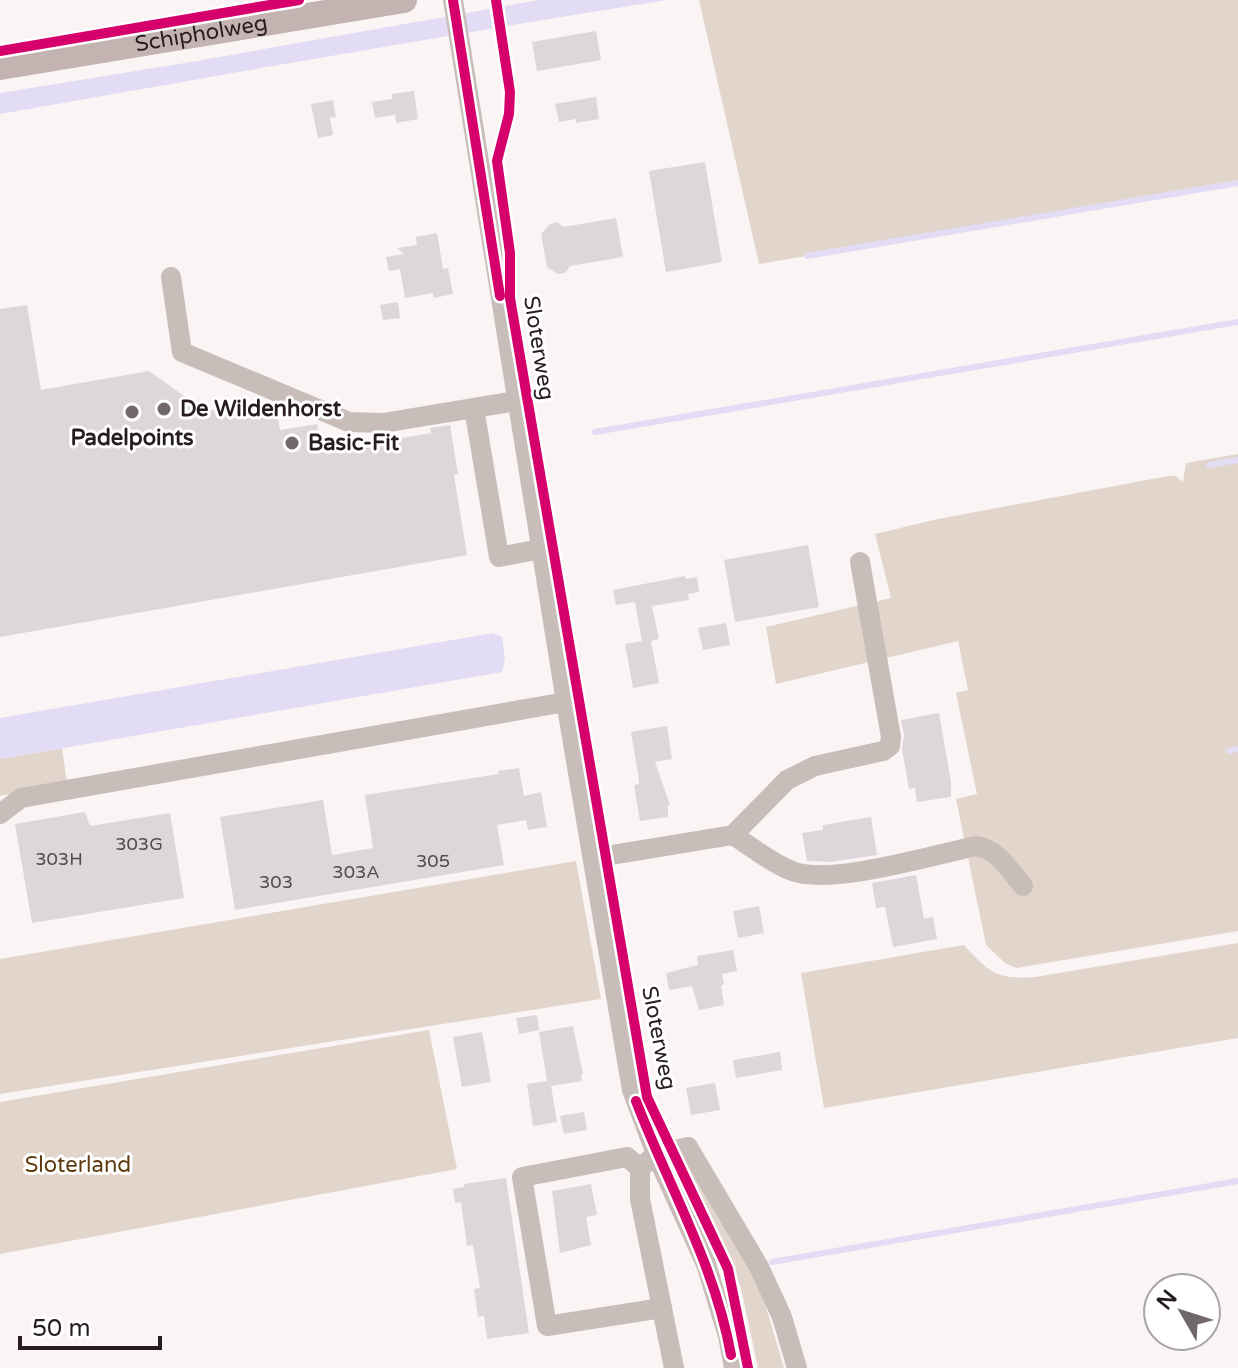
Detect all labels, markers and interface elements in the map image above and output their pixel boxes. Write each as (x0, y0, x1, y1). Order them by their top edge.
street label: Schipholweg (133, 10, 269, 57)
street label: Sloterweg (518, 294, 560, 402)
place label: De Wildenhorst (180, 396, 342, 422)
marker: De Wildenhorst (155, 400, 173, 418)
marker: Padelpoints (123, 403, 141, 421)
place label: Padelpoints (70, 425, 194, 451)
place label: Basic-Fit (308, 430, 400, 456)
marker: Basic-Fit (283, 434, 301, 452)
house number: 303G (115, 833, 163, 855)
house number: 303H (35, 848, 83, 870)
house number: 305 (416, 850, 450, 872)
house number: 303A (332, 861, 380, 883)
house number: 303 (259, 871, 293, 893)
street label: Sloterweg (636, 984, 682, 1092)
park label: Sloterland (25, 1152, 131, 1178)
north arrow (1142, 1272, 1222, 1352)
text: N (1152, 1285, 1183, 1315)
scale bar (20, 1300, 160, 1350)
text: 50 m (32, 1314, 90, 1343)

